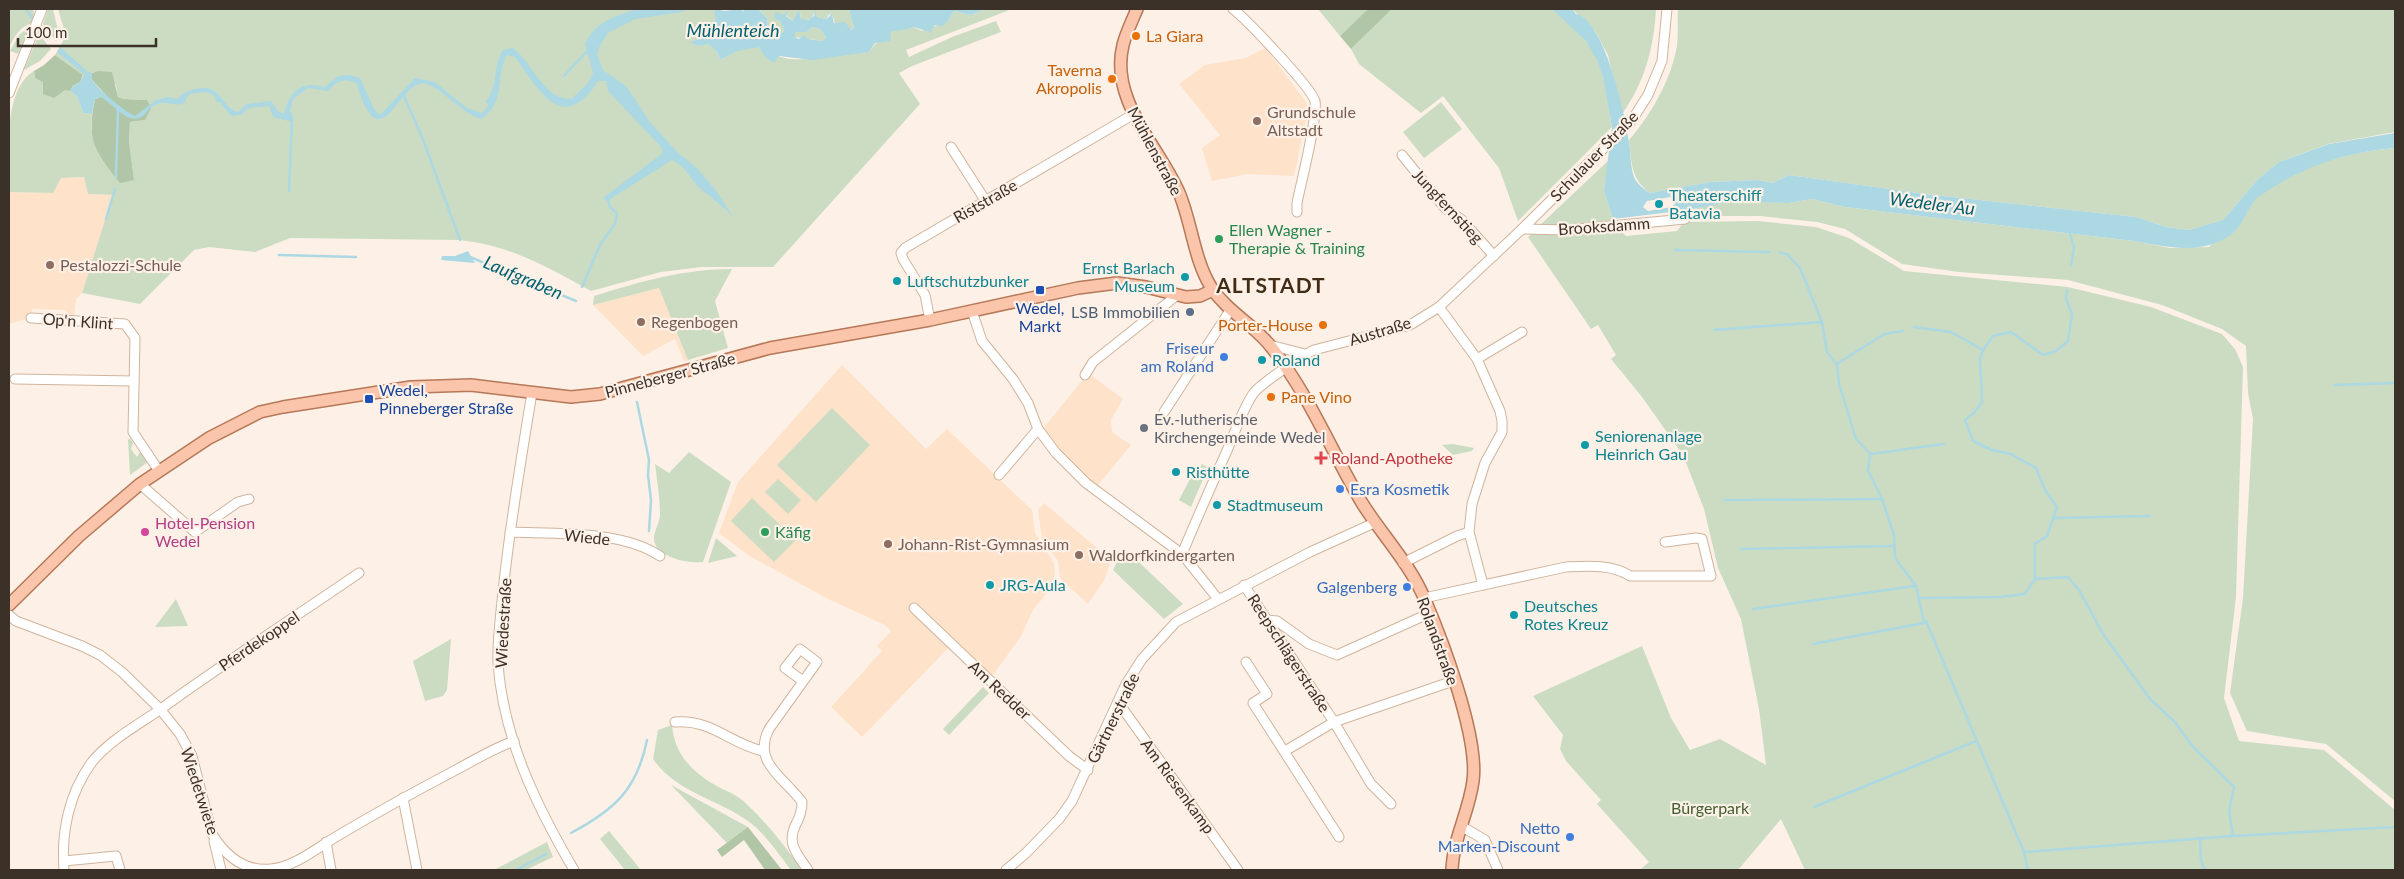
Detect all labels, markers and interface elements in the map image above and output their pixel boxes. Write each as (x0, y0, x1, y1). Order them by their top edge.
scale bar (18, 15, 155, 47)
water label: Mühlenteich (686, 19, 780, 41)
text: 100 m (25, 23, 67, 41)
place label: La Giara (1146, 26, 1203, 45)
marker: La Giara (1130, 30, 1142, 42)
place label: Taverna Akropolis (1036, 60, 1102, 97)
marker: Taverna Akropolis (1106, 73, 1118, 85)
place label: Grundschule Altstadt (1267, 102, 1356, 139)
street label: Mühlenstraße (1124, 103, 1187, 198)
street label: Schulauer Straße (1546, 107, 1642, 205)
marker: Grundschule Altstadt (1251, 115, 1263, 127)
street label: Jungfernstieg (1409, 165, 1488, 247)
street label: Riststraße (949, 175, 1020, 226)
place label: Theaterschiff Batavia (1669, 185, 1762, 222)
water label: Wedeler Au (1888, 187, 1976, 219)
marker: Theaterschiff Batavia (1653, 198, 1665, 210)
street label: Brooksdamm (1557, 213, 1651, 238)
place label: Ellen Wagner - Therapie & Training (1229, 220, 1365, 257)
marker: Ellen Wagner - Therapie & Training (1213, 233, 1225, 245)
water label: Laufgraben (480, 251, 566, 304)
place label: Pestalozzi-Schule (60, 255, 182, 274)
place label: Ernst Barlach Museum (1082, 258, 1175, 295)
marker: Pestalozzi-Schule (44, 259, 56, 271)
place label: Luftschutzbunker (907, 271, 1029, 290)
marker: Ernst Barlach Museum (1179, 271, 1191, 283)
district label: ALTSTADT (1215, 272, 1326, 297)
marker: Luftschutzbunker (891, 275, 903, 287)
marker: Wedel, Markt (1034, 284, 1046, 296)
place label: Wedel, Markt (1016, 298, 1064, 335)
place label: LSB Immobilien (1071, 302, 1180, 321)
marker: LSB Immobilien (1184, 306, 1196, 318)
street label: Op'n Klint (42, 309, 114, 332)
place label: Regenbogen (651, 312, 738, 331)
street label: Austraße (1347, 312, 1413, 349)
place label: Porter-House (1218, 315, 1313, 334)
marker: Regenbogen (635, 316, 647, 328)
marker: Porter-House (1317, 319, 1329, 331)
place label: Friseur am Roland (1141, 338, 1214, 375)
street label: Pinneberger Straße (602, 348, 737, 401)
place label: Roland (1272, 350, 1320, 369)
marker: Friseur am Roland (1218, 351, 1230, 363)
marker: Roland (1256, 354, 1268, 366)
place label: Wedel, Pinneberger Straße (379, 380, 513, 417)
place label: Pane Vino (1281, 387, 1352, 406)
marker: Pane Vino (1265, 391, 1277, 403)
marker: Wedel, Pinneberger Straße (363, 393, 375, 405)
place label: Ev.-lutherische Kirchengemeinde Wedel (1154, 409, 1325, 446)
marker: Ev.-lutherische Kirchengemeinde Wedel (1138, 422, 1150, 434)
place label: Seniorenanlage Heinrich Gau (1595, 426, 1702, 463)
marker: Seniorenanlage Heinrich Gau (1579, 439, 1591, 451)
place label: Roland-Apotheke (1331, 448, 1453, 467)
marker: Roland-Apotheke (1315, 452, 1327, 464)
place label: Risthütte (1186, 462, 1250, 481)
marker: Risthütte (1170, 466, 1182, 478)
place label: Esra Kosmetik (1350, 479, 1450, 498)
marker: Esra Kosmetik (1334, 483, 1346, 495)
place label: Stadtmuseum (1227, 495, 1323, 514)
marker: Stadtmuseum (1211, 499, 1223, 511)
place label: Hotel-Pension Wedel (155, 513, 255, 550)
place label: Käfig (775, 522, 811, 541)
street label: Wiede (563, 525, 611, 548)
marker: Hotel-Pension Wedel (139, 526, 151, 538)
marker: Käfig (759, 526, 771, 538)
place label: Johann-Rist-Gymnasium (898, 534, 1069, 553)
marker: Johann-Rist-Gymnasium (882, 538, 894, 550)
place label: Waldorfkindergarten (1089, 545, 1235, 564)
marker: Waldorfkindergarten (1073, 549, 1085, 561)
place label: JRG-Aula (1000, 575, 1066, 594)
street label: Wiedestraße (491, 577, 514, 669)
place label: Galgenberg (1317, 577, 1397, 596)
marker: JRG-Aula (984, 579, 996, 591)
marker: Galgenberg (1401, 581, 1413, 593)
street label: Reepschlägerstraße (1244, 590, 1335, 715)
street label: Rolandstraße (1414, 594, 1463, 687)
place label: Deutsches Rotes Kreuz (1524, 596, 1608, 633)
street label: Pferdekoppel (215, 607, 303, 675)
marker: Deutsches Rotes Kreuz (1508, 609, 1520, 621)
street label: Am Redder (965, 656, 1036, 723)
street label: Gärtnerstraße (1082, 669, 1143, 766)
street label: Am Riesenkamp (1138, 735, 1219, 837)
street label: Wiedetwiete (177, 745, 224, 837)
park label: Bürgerpark (1671, 798, 1750, 817)
place label: Netto Marken-Discount (1438, 818, 1560, 855)
marker: Netto Marken-Discount (1564, 831, 1576, 843)

